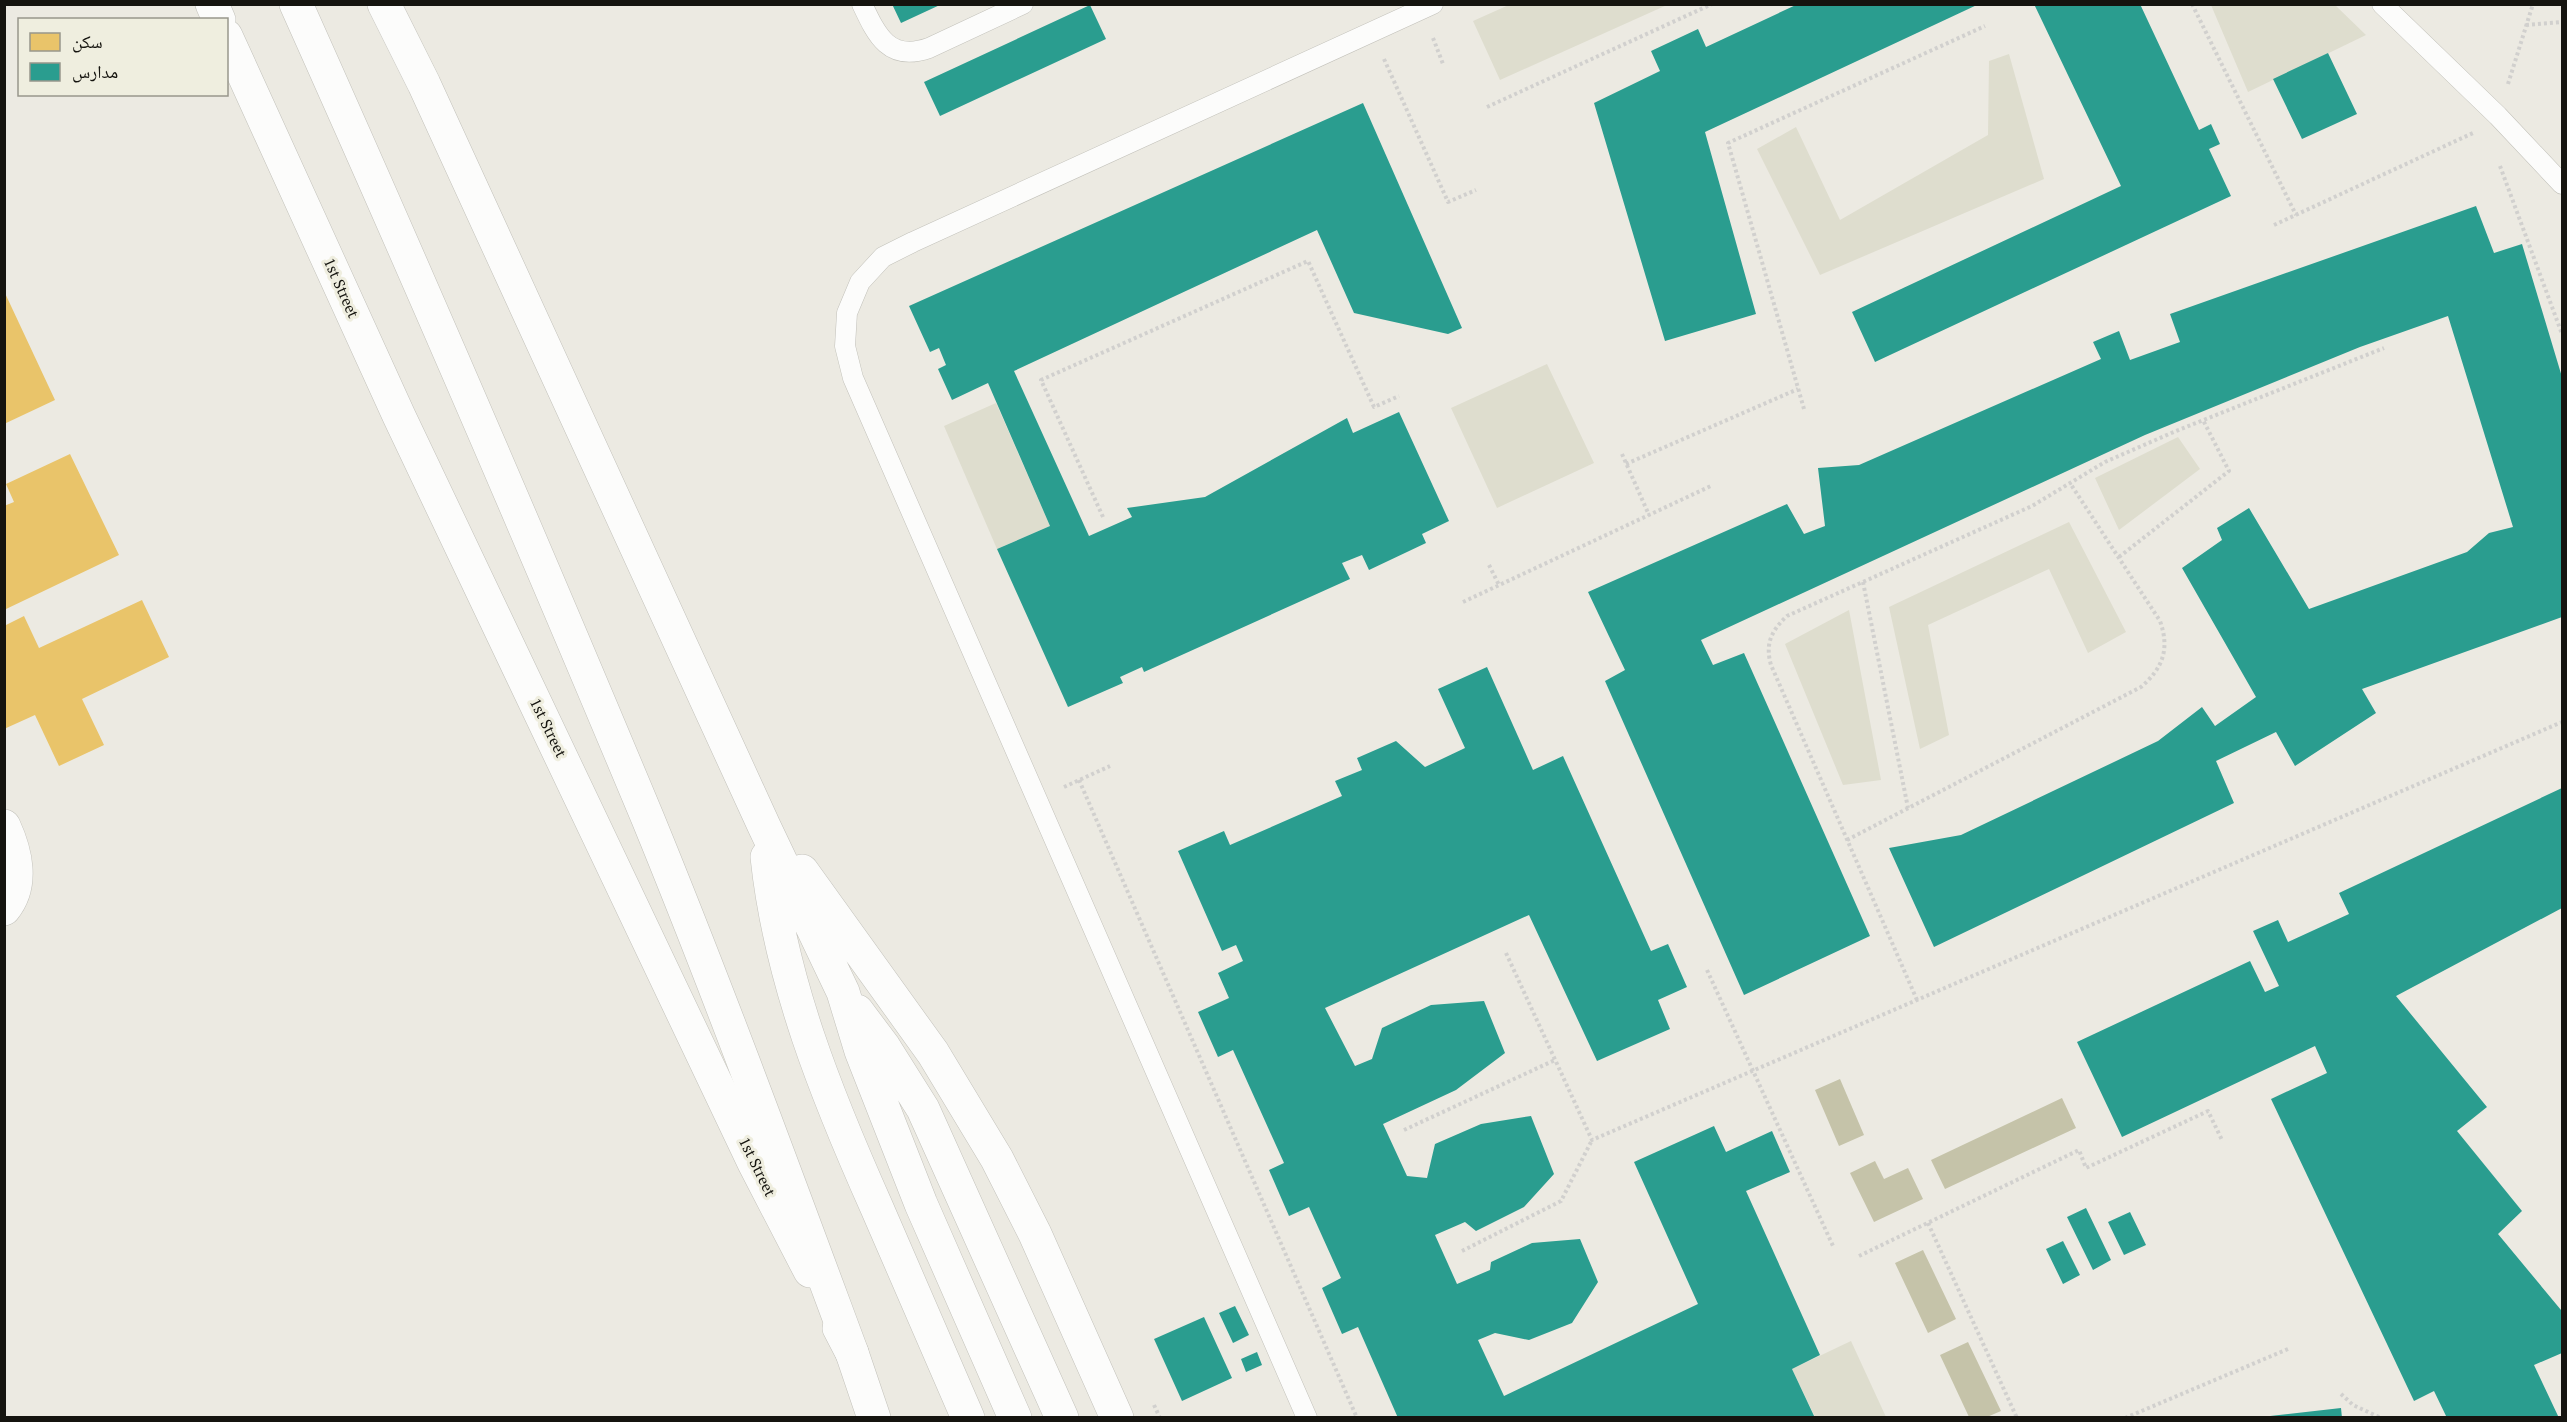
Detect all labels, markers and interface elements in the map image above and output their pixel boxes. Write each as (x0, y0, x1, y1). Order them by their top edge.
legend (18, 18, 228, 96)
text: سكن (72, 29, 103, 53)
text: مدارس (72, 59, 118, 83)
street label: 1st Street (320, 254, 364, 321)
street label: 1st Street (526, 695, 572, 761)
street label: 1st Street (735, 1134, 781, 1200)

